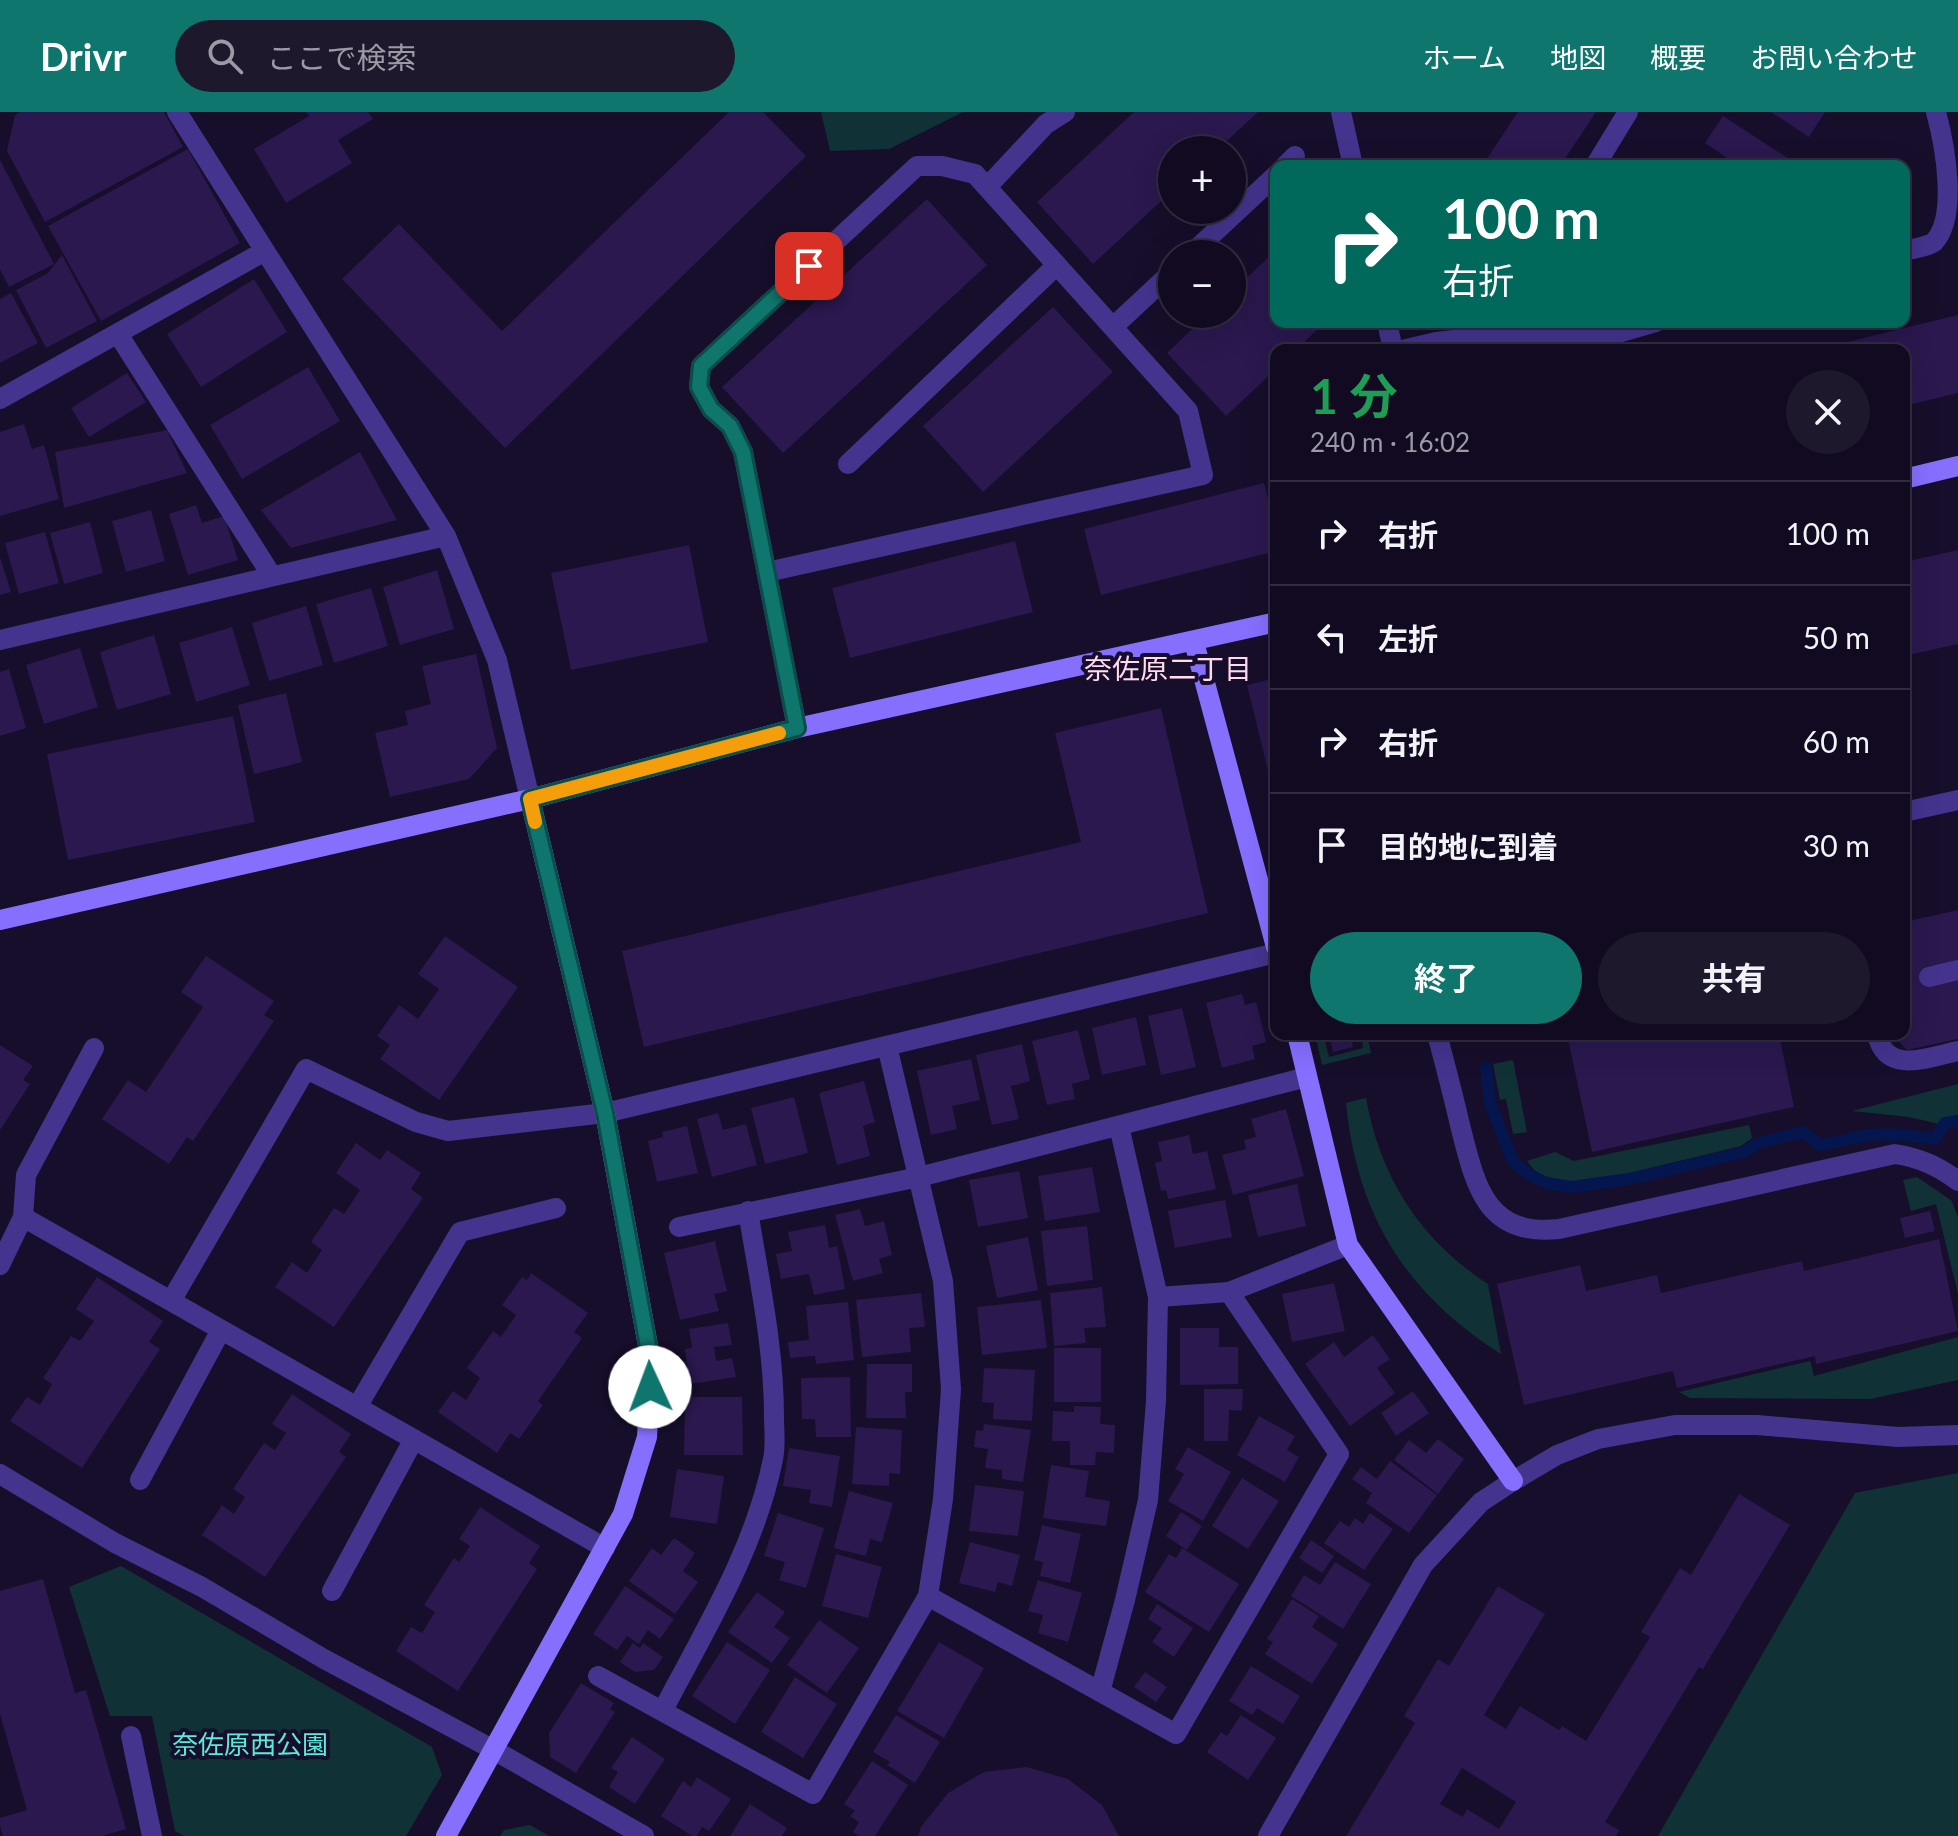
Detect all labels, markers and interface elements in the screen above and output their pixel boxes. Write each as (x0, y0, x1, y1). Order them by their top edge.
search box (175, 20, 735, 92)
text: Drivr (40, 33, 127, 79)
icon: search (203, 34, 247, 78)
text: ここで検索 (267, 39, 417, 75)
text: ホーム (1423, 40, 1506, 74)
text: 地図 (1550, 40, 1606, 74)
text: 概要 (1650, 40, 1706, 74)
text: お問い合わせ (1750, 40, 1918, 74)
map controls (1158, 136, 1246, 328)
button: + (1158, 136, 1246, 224)
text: 100 m (1442, 184, 1600, 251)
icon: right (1310, 192, 1414, 296)
pin (775, 232, 843, 300)
button: − (1158, 240, 1246, 328)
icon: arrive (787, 244, 831, 288)
text: 右折 (1442, 258, 1514, 302)
text: 1 分 (1310, 367, 1398, 424)
button: close (1786, 370, 1870, 454)
text: 240 m · 16:02 (1310, 426, 1470, 458)
icon: right (1310, 511, 1354, 555)
text: 100 m (1785, 515, 1870, 551)
text: 右折 (1378, 516, 1438, 552)
icon: left (1310, 615, 1354, 659)
text: 50 m (1803, 619, 1870, 655)
text: 左折 (1378, 620, 1438, 656)
district label: 奈佐原二丁目 (1084, 651, 1252, 685)
icon: right (1310, 719, 1354, 763)
text: 60 m (1803, 723, 1870, 759)
text: 右折 (1378, 724, 1438, 760)
icon: arrive (1310, 823, 1354, 867)
text: 30 m (1803, 827, 1870, 863)
text: 目的地に到着 (1378, 828, 1558, 864)
button: 終了 (1310, 932, 1582, 1024)
button: 共有 (1598, 932, 1870, 1024)
position arrow (608, 1345, 692, 1429)
park label: 奈佐原西公園 (172, 1728, 328, 1760)

